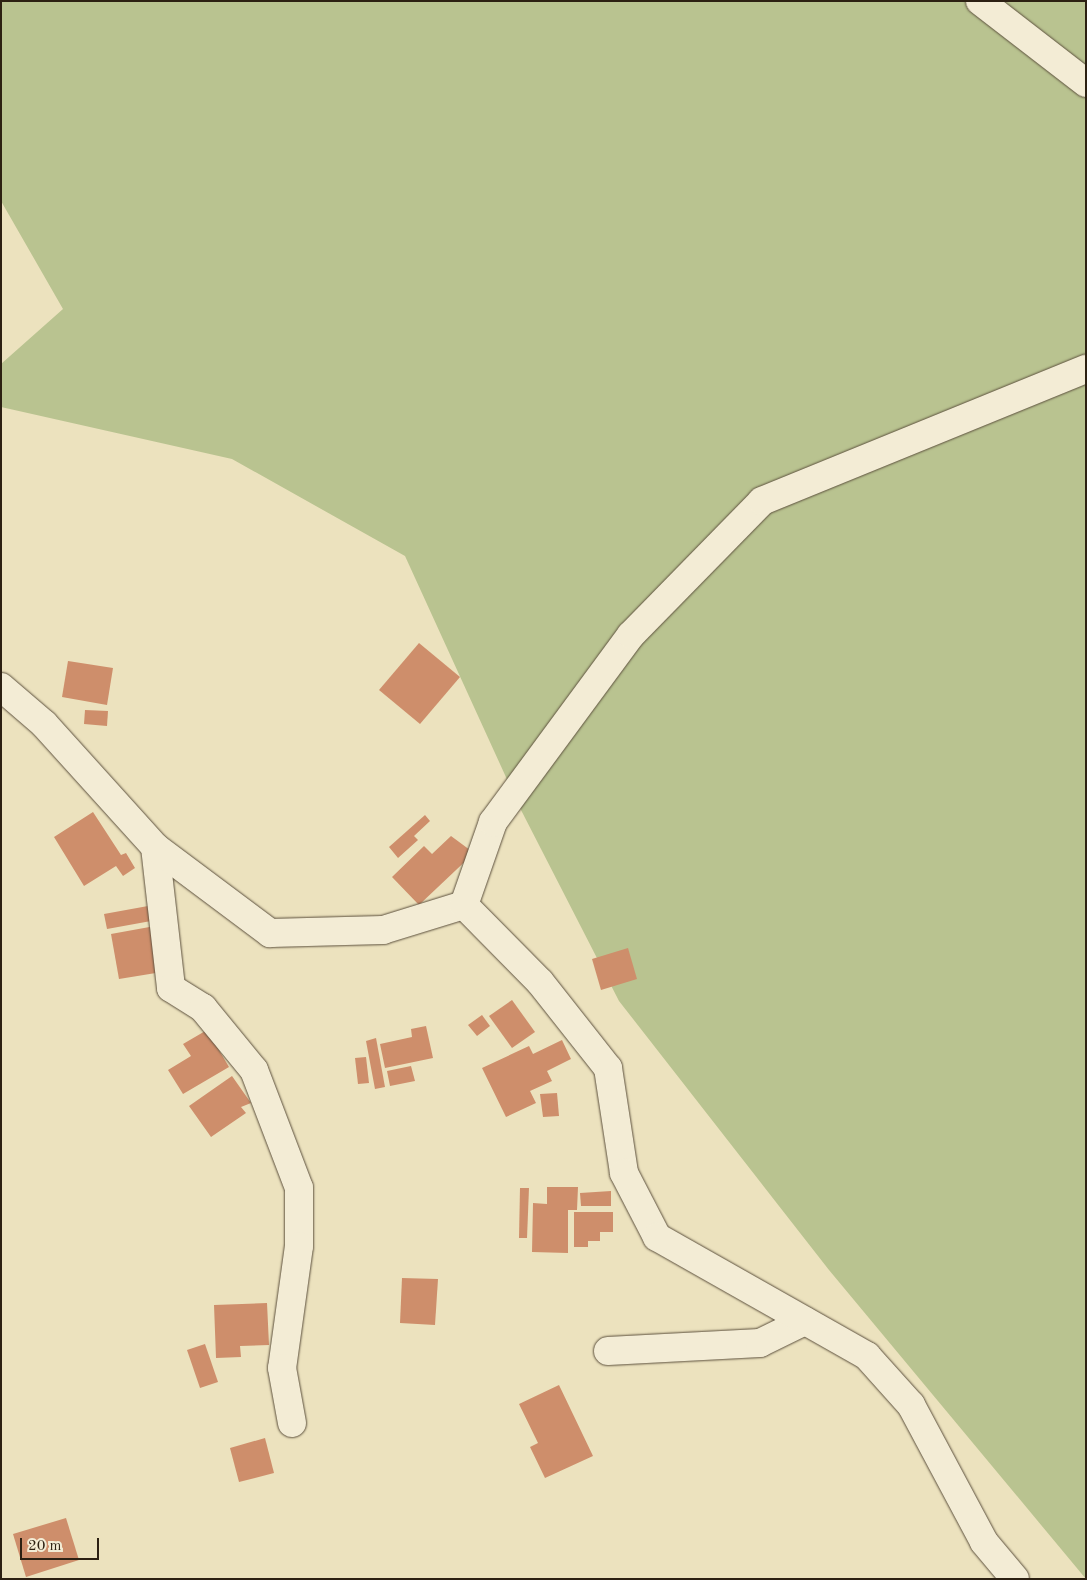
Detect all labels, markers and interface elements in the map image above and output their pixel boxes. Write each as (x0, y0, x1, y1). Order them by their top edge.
scale bar (22, 1528, 101, 1560)
text: 20 m (28, 1539, 62, 1554)

